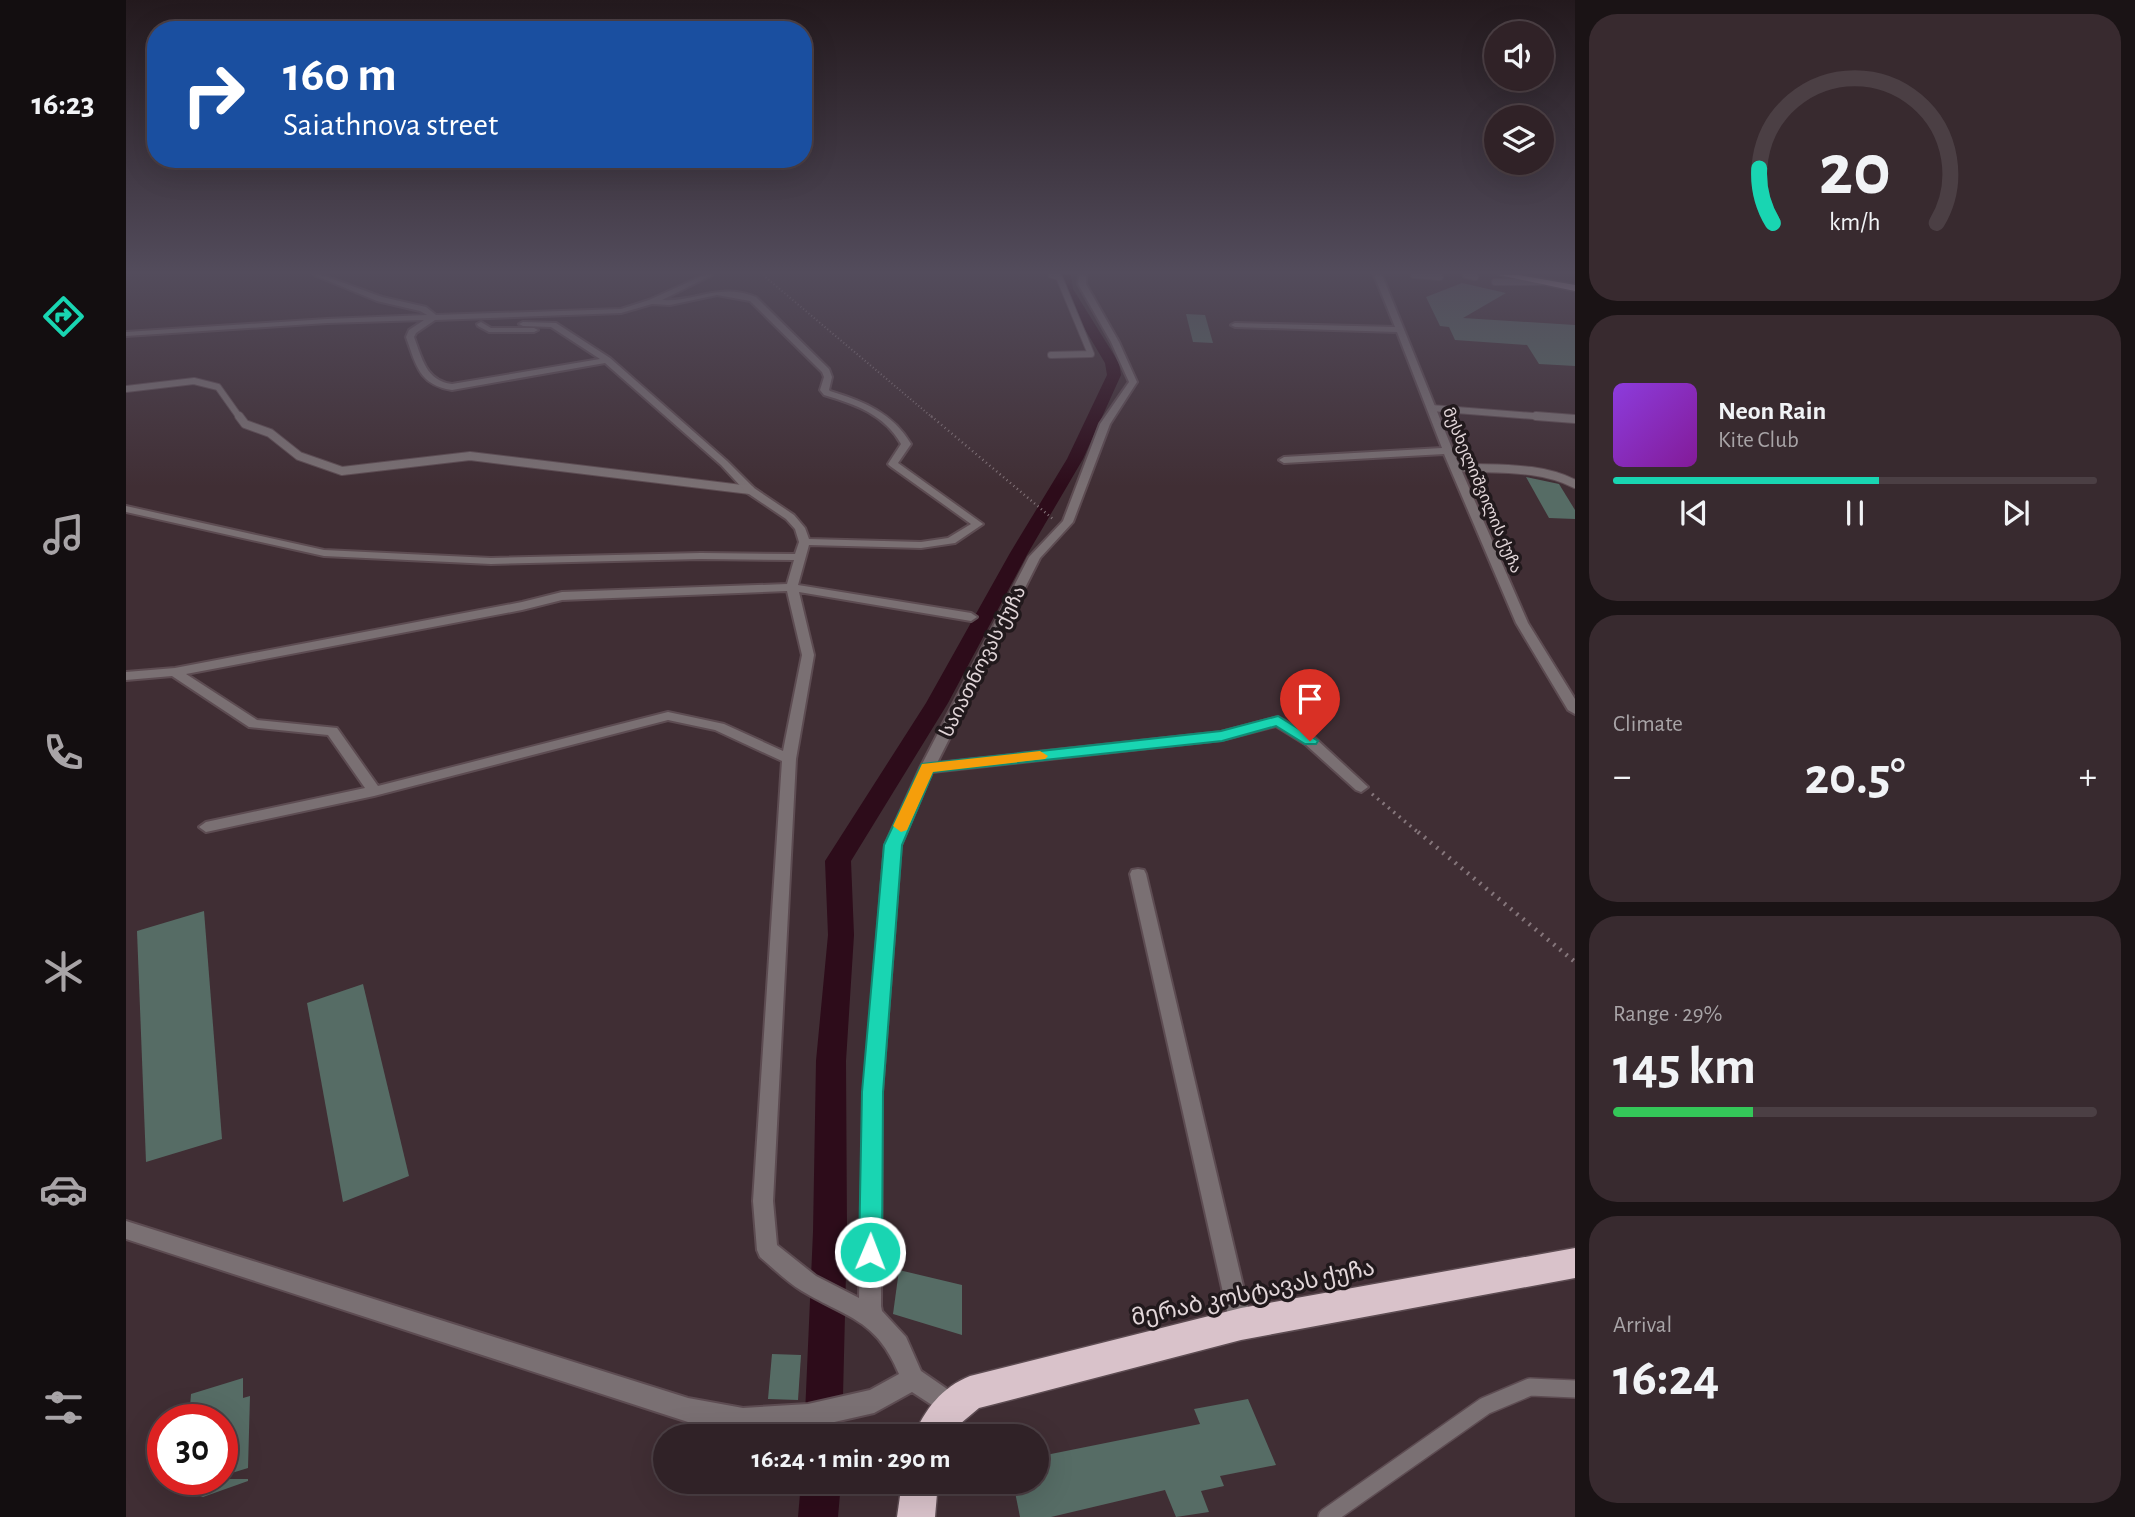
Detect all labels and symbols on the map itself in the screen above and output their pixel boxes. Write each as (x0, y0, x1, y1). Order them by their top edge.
street label: მუსხელიშვილის ქუჩა (1438, 405, 1524, 576)
street label: საიათნოვას ქუჩა (937, 583, 1031, 741)
pin (1280, 669, 1340, 741)
position arrow (833, 1215, 907, 1289)
street label: მერაბ კოსტავას ქუჩა (1129, 1255, 1377, 1331)
speed limit sign: 30 (147, 1404, 238, 1495)

